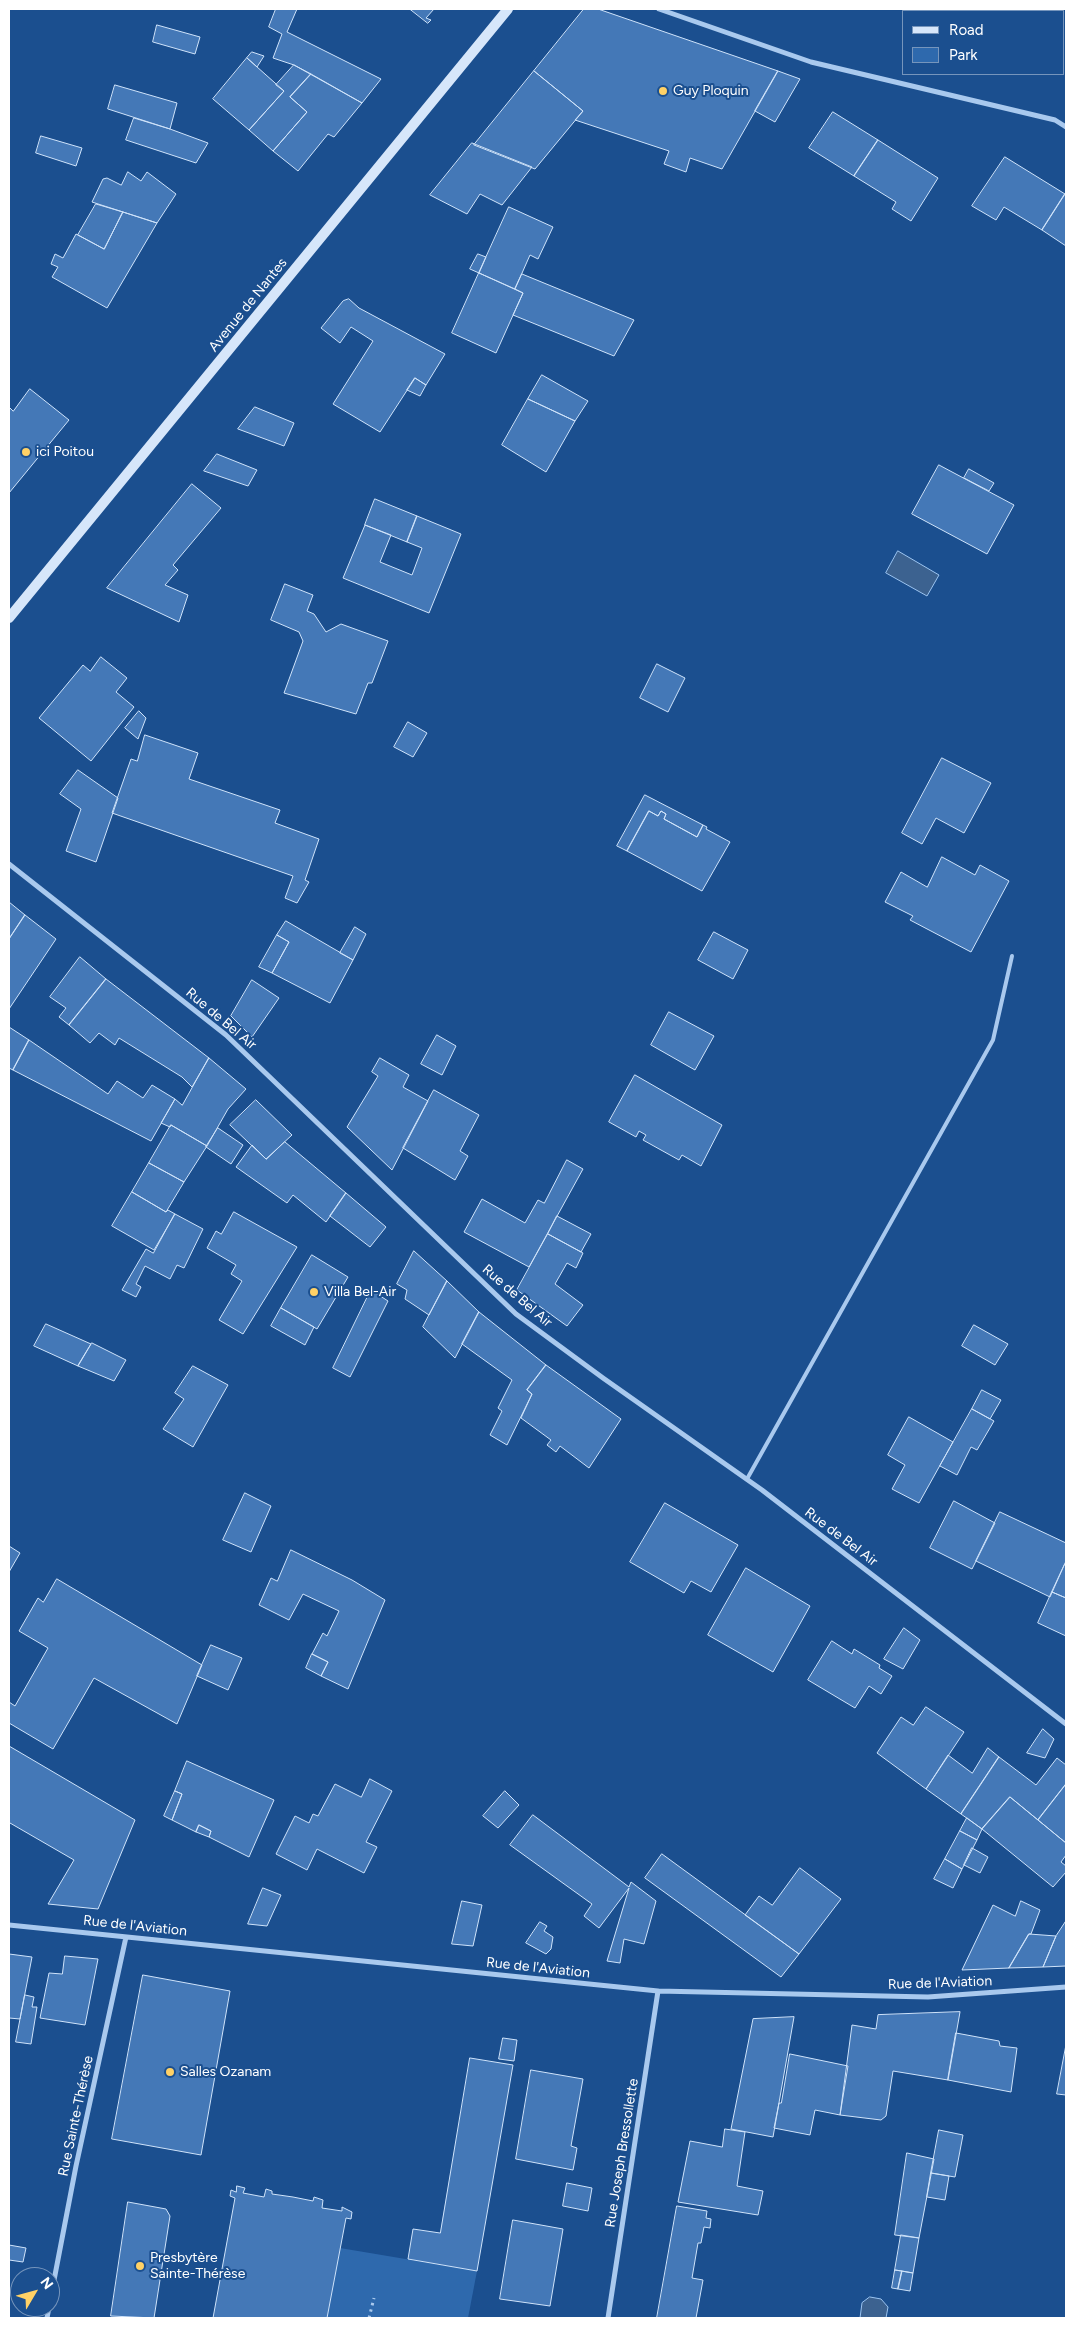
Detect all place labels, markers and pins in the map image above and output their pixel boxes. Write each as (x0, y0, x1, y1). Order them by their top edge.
place label: Guy Ploquin (673, 83, 749, 99)
marker: Guy Ploquin (657, 85, 669, 97)
place label: ici Poitou (36, 444, 94, 460)
marker: ici Poitou (20, 446, 32, 458)
place label: Villa Bel-Air (324, 1284, 396, 1300)
marker: Villa Bel-Air (308, 1286, 320, 1298)
place label: Salles Ozanam (180, 2064, 271, 2080)
marker: Salles Ozanam (164, 2066, 176, 2078)
place label: Presbytère Sainte-Thérèse (150, 2250, 245, 2282)
marker: Presbytère Sainte-Thérèse (134, 2260, 146, 2272)

